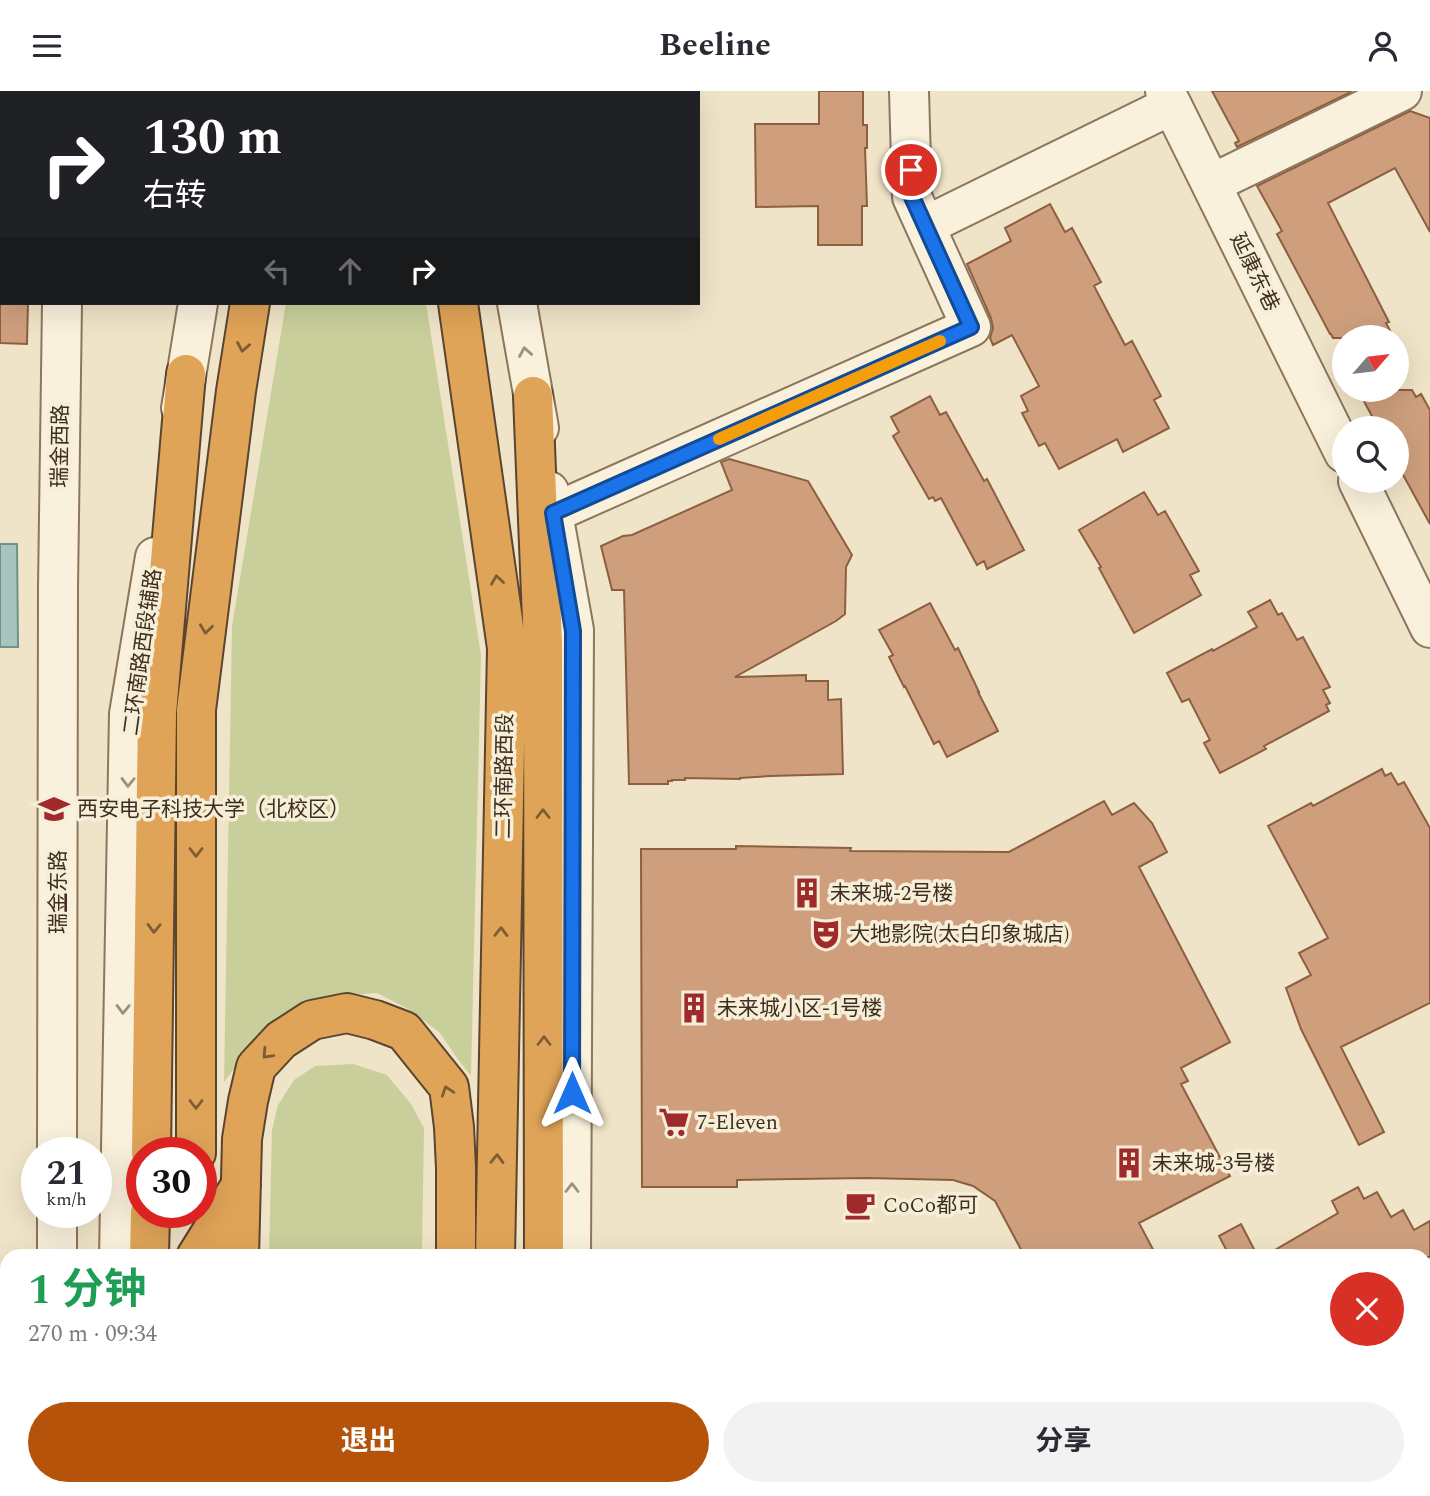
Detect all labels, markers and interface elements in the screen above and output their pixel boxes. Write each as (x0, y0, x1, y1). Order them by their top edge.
text: Beeline (659, 21, 771, 70)
icon: menu (28, 27, 66, 65)
icon: person (1364, 27, 1402, 65)
text: 130 m (143, 101, 282, 176)
icon: right (28, 119, 119, 210)
pin (881, 140, 941, 200)
icon: arrive (892, 151, 930, 189)
text: 右转 (143, 172, 207, 221)
street label: 延康东巷 (1221, 228, 1287, 317)
icon: left (258, 252, 296, 290)
icon: ahead (331, 252, 369, 290)
icon: right (404, 252, 442, 290)
north arrow (1332, 325, 1409, 403)
map controls (1332, 325, 1409, 493)
one-way arrow (236, 341, 251, 353)
one-way arrow (519, 346, 534, 358)
street label: 瑞金西路 (44, 404, 78, 488)
button: search (1332, 416, 1409, 493)
street label: 二环南路西段辅路 (115, 567, 171, 738)
one-way arrow (490, 574, 505, 586)
one-way arrow (198, 623, 213, 635)
street label: 二环南路西段 (488, 713, 522, 839)
one-way arrow (120, 776, 135, 787)
school or university icon: 西安电子科技大学（北校区） (37, 792, 71, 826)
place label: 西安电子科技大学（北校区） (77, 794, 350, 826)
one-way arrow (535, 808, 551, 819)
one-way arrow (188, 847, 204, 858)
street label: 瑞金东路 (43, 850, 75, 934)
building icon: 未来城-2号楼 (790, 876, 824, 910)
place label: 未来城-2号楼 (830, 878, 953, 910)
theatre icon: 大地影院(太白印象城店) (809, 917, 843, 951)
place label: 大地影院(太白印象城店) (849, 919, 1070, 951)
one-way arrow (146, 923, 162, 934)
one-way arrow (494, 926, 509, 937)
building icon: 未来城小区-1号楼 (677, 991, 711, 1025)
place label: 未来城小区-1号楼 (717, 993, 882, 1025)
one-way arrow (116, 1004, 131, 1015)
one-way arrow (536, 1036, 552, 1046)
one-way arrow (263, 1046, 276, 1059)
position arrow (535, 1056, 609, 1130)
one-way arrow (441, 1086, 456, 1098)
one-way arrow (188, 1099, 204, 1110)
supermarket icon: 7-Eleven (657, 1105, 691, 1139)
place label: 7-Eleven (697, 1107, 778, 1139)
speed limit sign: 30 (126, 1137, 217, 1228)
building icon: 未来城-3号楼 (1112, 1146, 1146, 1180)
text: 21 (47, 1147, 86, 1200)
place label: 未来城-3号楼 (1152, 1148, 1275, 1180)
one-way arrow (489, 1154, 505, 1164)
one-way arrow (564, 1183, 580, 1193)
text: km/h (46, 1186, 87, 1213)
cafe icon: CoCo都可 (843, 1188, 877, 1222)
place label: CoCo都可 (883, 1190, 978, 1222)
text: 1 分钟 (28, 1259, 146, 1322)
button: close (1330, 1272, 1404, 1346)
text: 270 m · 09:34 (28, 1317, 157, 1352)
button: 退出 (28, 1402, 709, 1482)
button: 分享 (723, 1402, 1404, 1482)

